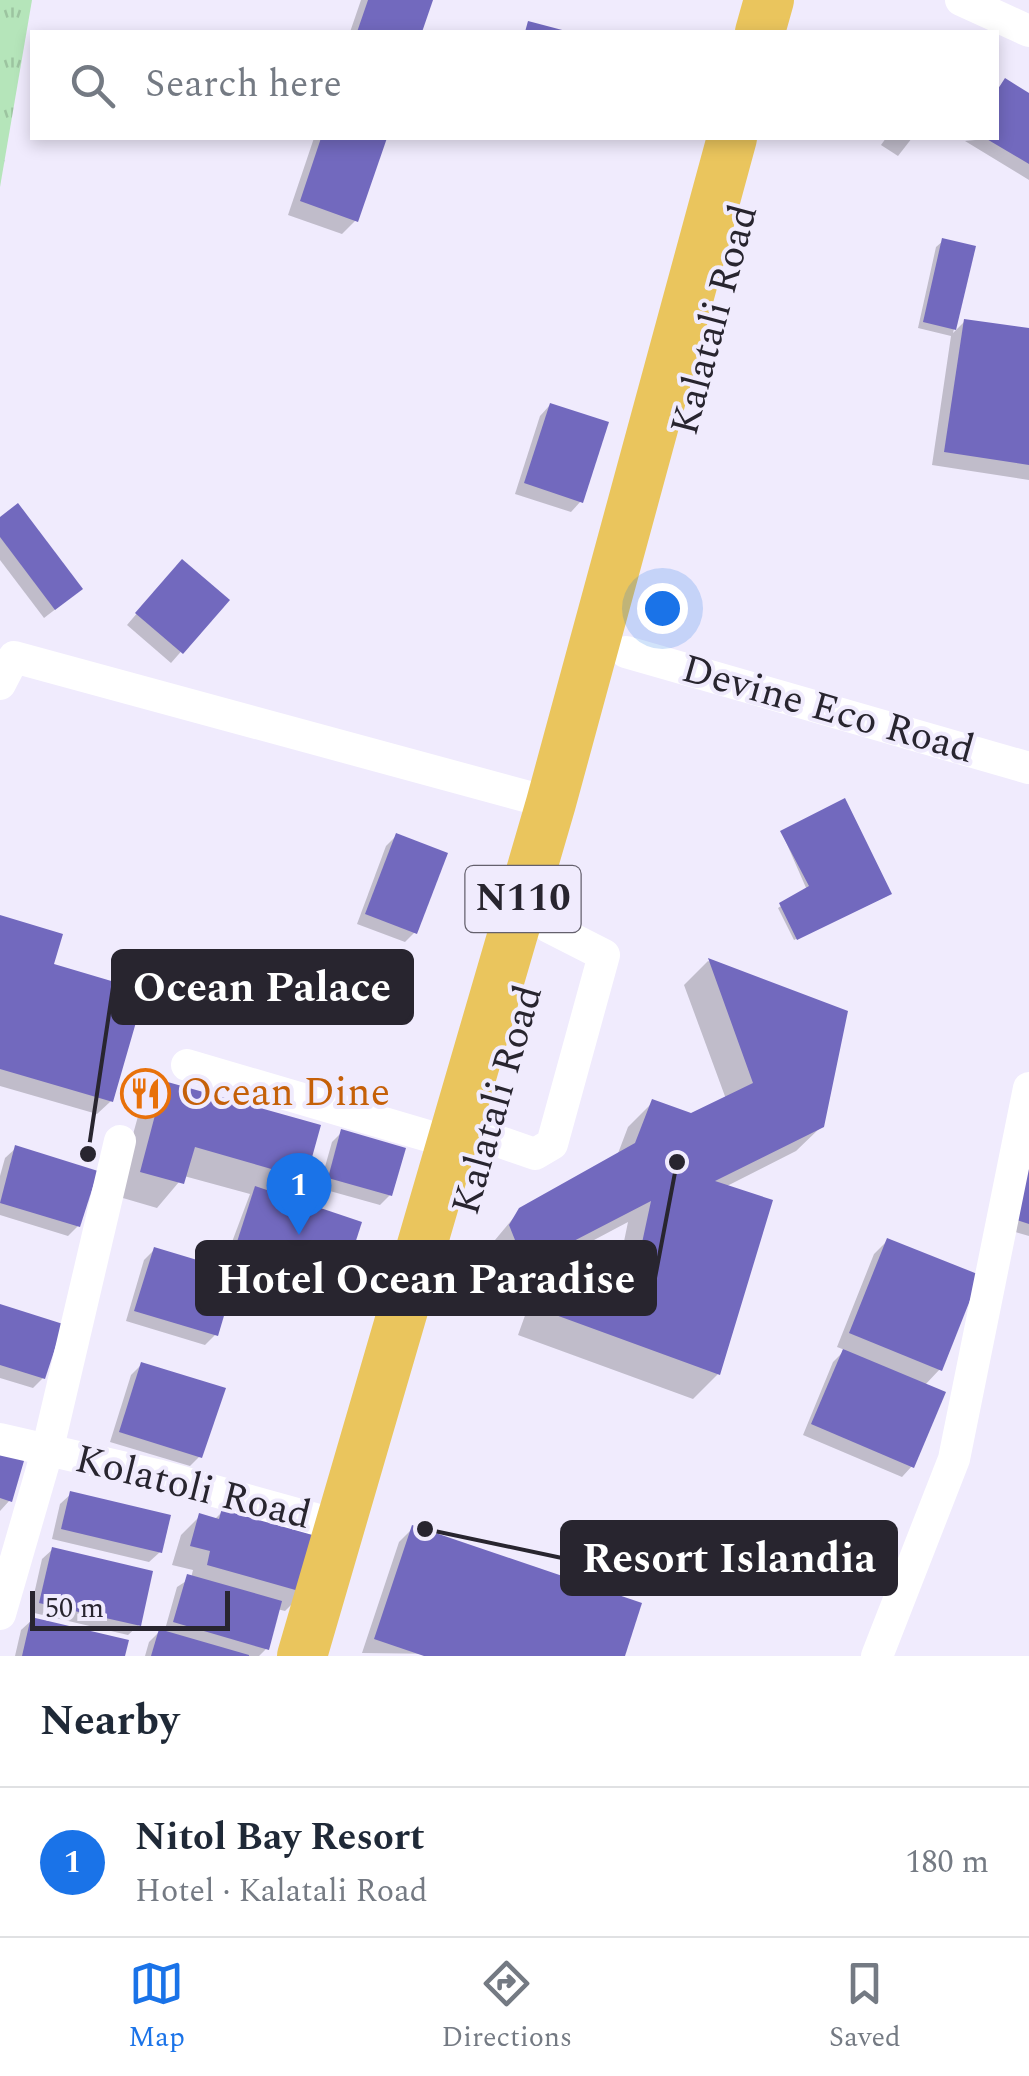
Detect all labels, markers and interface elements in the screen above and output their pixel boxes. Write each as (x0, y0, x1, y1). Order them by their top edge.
search box (30, 30, 999, 140)
text: Search here (145, 56, 342, 114)
icon: search (65, 58, 120, 113)
street label: Kalatali Road (655, 198, 775, 442)
your location (637, 583, 688, 634)
street label: Devine Eco Road (675, 639, 981, 781)
road number: N110 (466, 866, 580, 932)
callout: Ocean Palace (113, 951, 412, 1023)
text: Ocean Palace (133, 957, 391, 1020)
street label: Kalatali Road (436, 978, 560, 1222)
place label: Ocean Dine (180, 1063, 390, 1124)
restaurant icon: Ocean Dine (119, 1067, 171, 1119)
pin: 1 (266, 1152, 332, 1235)
callout: Hotel Ocean Paradise (197, 1242, 655, 1314)
text: Hotel Ocean Paradise (217, 1249, 635, 1312)
street label: Kolatoli Road (69, 1429, 317, 1547)
callout: Resort Islandia (562, 1522, 896, 1594)
text: Resort Islandia (582, 1528, 876, 1591)
scale bar (30, 1586, 230, 1630)
text: 50 m (45, 1587, 104, 1630)
text: Nearby (40, 1690, 179, 1753)
text: Nitol Bay Resort (135, 1809, 425, 1867)
text: 1 (64, 1838, 81, 1887)
text: 180 m (905, 1838, 989, 1887)
text: Hotel · Kalatali Road (135, 1867, 428, 1916)
tab: Map (128, 1956, 185, 2059)
tab: Directions (441, 1956, 572, 2059)
tab: Saved (829, 1956, 901, 2059)

